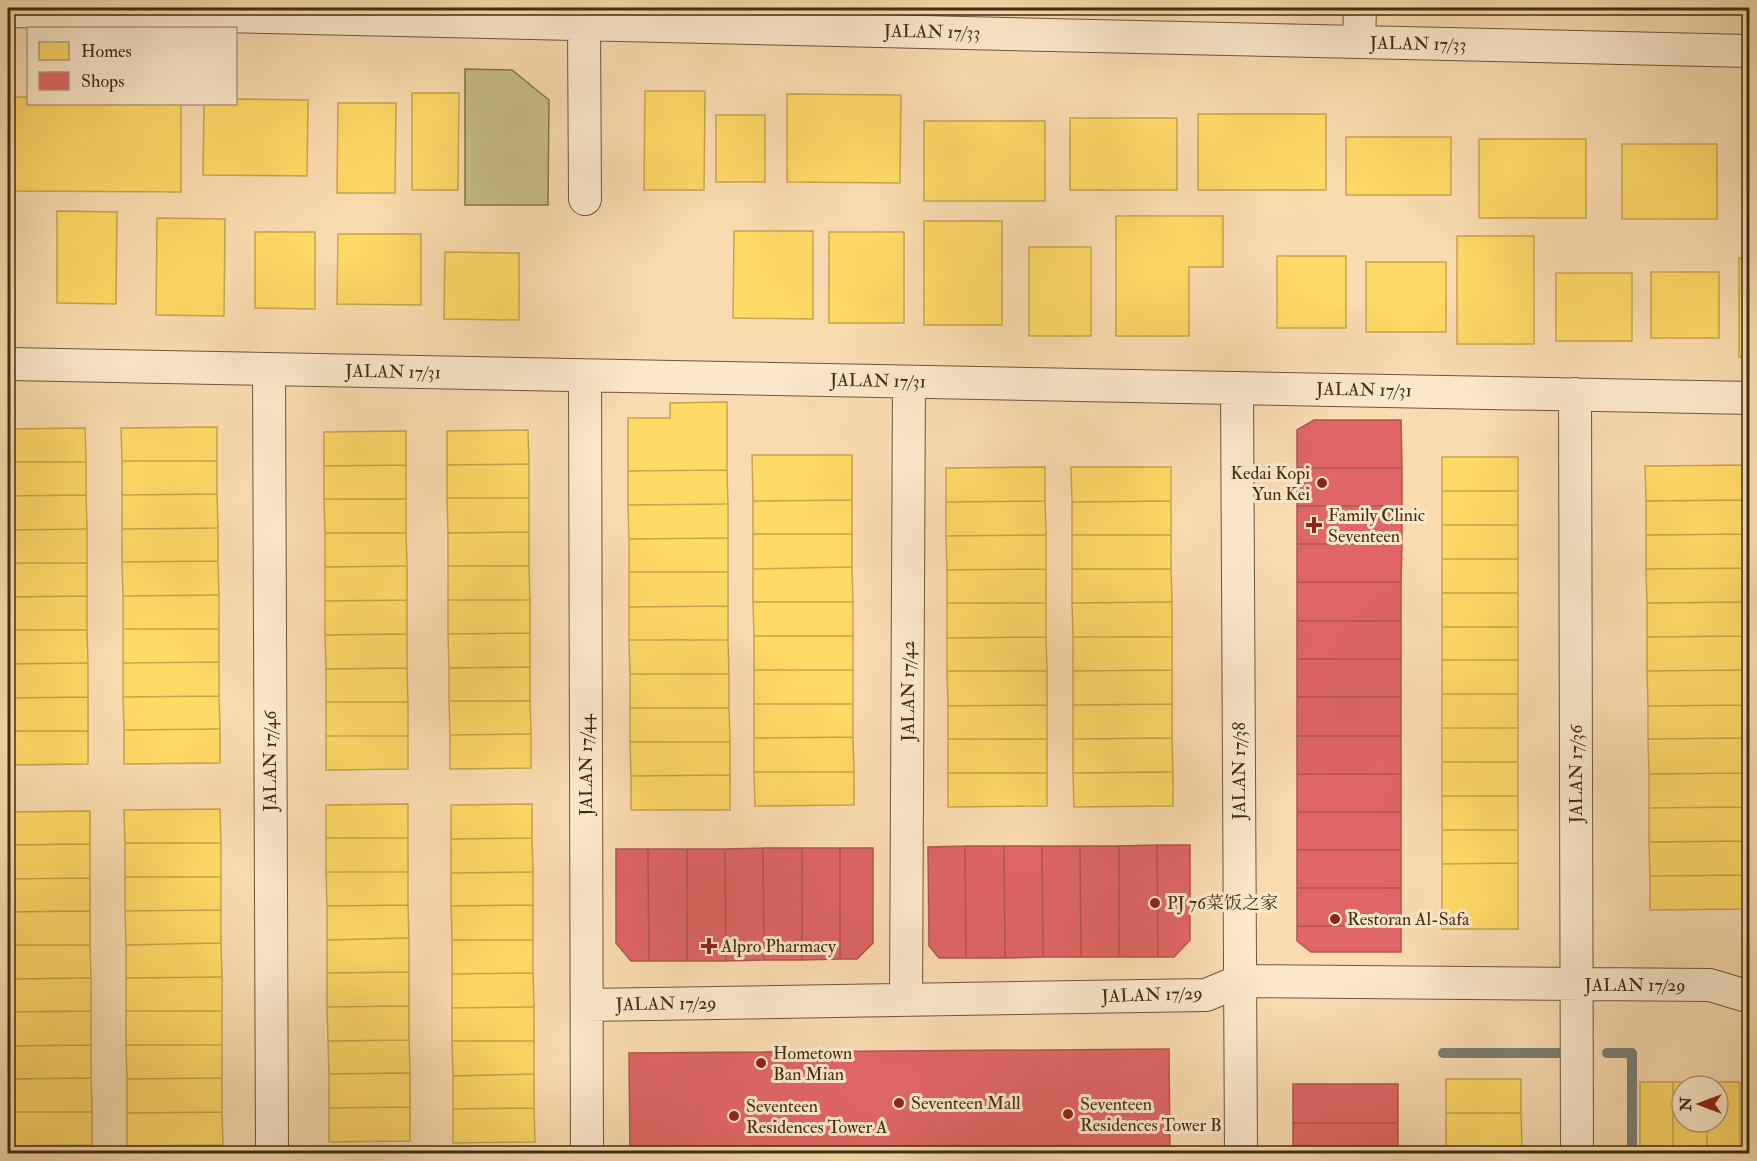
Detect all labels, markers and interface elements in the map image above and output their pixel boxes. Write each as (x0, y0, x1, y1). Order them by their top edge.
street label: JALAN 17/33 (883, 20, 980, 44)
legend (27, 27, 237, 105)
street label: JALAN 17/33 (1369, 32, 1466, 56)
text: Homes (81, 40, 132, 63)
text: Shops (81, 70, 124, 93)
street label: JALAN 17/31 (344, 360, 441, 384)
street label: JALAN 17/31 (829, 369, 926, 393)
street label: JALAN 17/31 (1315, 378, 1412, 402)
place label: Kedai Kopi Yun Kei (1231, 462, 1310, 506)
marker: Kedai Kopi Yun Kei (1315, 476, 1329, 490)
place label: Family Clinic Seventeen (1328, 504, 1425, 548)
marker: Family Clinic Seventeen (1305, 516, 1323, 534)
street label: JALAN 17/42 (897, 641, 920, 742)
street label: JALAN 17/46 (259, 710, 282, 812)
street label: JALAN 17/44 (575, 713, 598, 817)
street label: JALAN 17/38 (1228, 722, 1251, 821)
street label: JALAN 17/36 (1565, 724, 1588, 824)
place label: PJ 76菜饭之家 (1167, 892, 1278, 915)
marker: PJ 76菜饭之家 (1148, 896, 1162, 910)
place label: Restoran Al-Safa (1347, 908, 1470, 931)
marker: Restoran Al-Safa (1328, 912, 1342, 926)
place label: Alpro Pharmacy (720, 935, 837, 958)
marker: Alpro Pharmacy (702, 939, 716, 953)
street label: JALAN 17/29 (1584, 974, 1685, 997)
street label: JALAN 17/29 (1100, 982, 1203, 1008)
street label: JALAN 17/29 (614, 992, 717, 1016)
place label: Hometown Ban Mian (773, 1042, 852, 1086)
marker: Hometown Ban Mian (754, 1056, 768, 1070)
north arrow (1670, 1074, 1730, 1134)
place label: Seventeen Mall (911, 1092, 1021, 1115)
place label: Seventeen Residences Tower B (1080, 1093, 1222, 1137)
place label: Seventeen Residences Tower A (746, 1095, 888, 1139)
marker: Seventeen Mall (892, 1096, 906, 1110)
text: N (1676, 1096, 1696, 1112)
marker: Seventeen Residences Tower B (1061, 1107, 1075, 1121)
marker: Seventeen Residences Tower A (727, 1109, 741, 1123)

